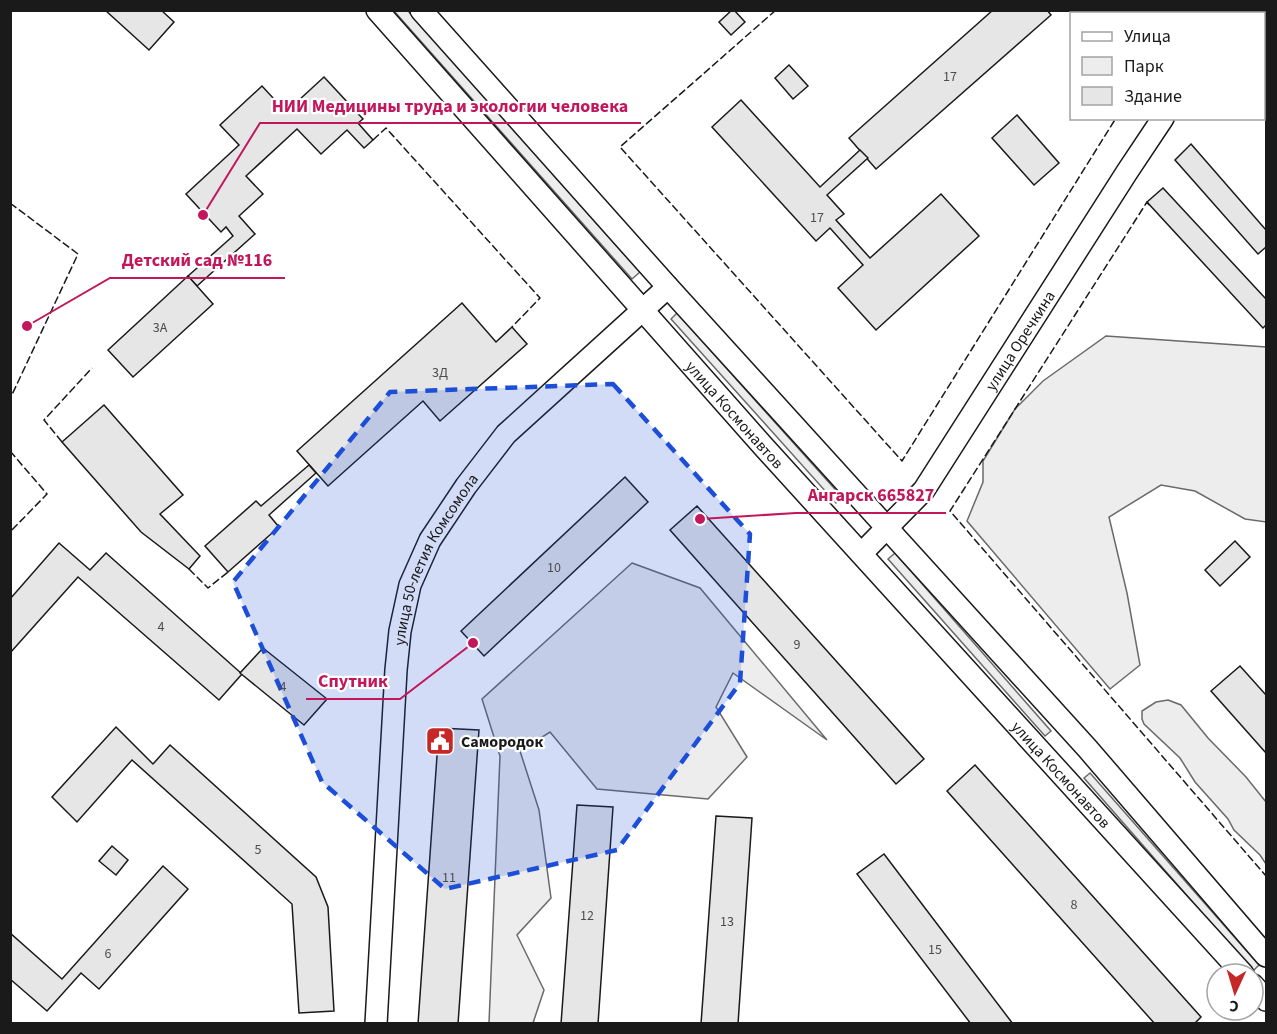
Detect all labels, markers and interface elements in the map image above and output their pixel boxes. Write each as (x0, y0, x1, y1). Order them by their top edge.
legend (1070, 12, 1265, 120)
text: Улица (1124, 24, 1171, 49)
text: Парк (1124, 54, 1164, 79)
house number: 17 (943, 67, 957, 87)
text: Здание (1124, 84, 1182, 109)
callout: НИИ Медицины труда и экологии человека (260, 87, 641, 123)
text: НИИ Медицины труда и экологии человека (272, 94, 628, 119)
house number: 17 (810, 208, 824, 228)
callout: Детский сад №116 (110, 242, 285, 278)
text: Детский сад №116 (122, 248, 272, 273)
street label: улица Оречкина (980, 286, 1061, 395)
house number: 3А (153, 318, 168, 338)
street label: улица Космонавтов (680, 356, 788, 474)
house number: 3Д (432, 363, 448, 383)
street label: улица 50-летия Комсомола (389, 469, 484, 646)
callout: Ангарск 665827 (796, 477, 946, 513)
text: Ангарск 665827 (807, 483, 934, 508)
house number: 10 (547, 558, 561, 578)
house number: 4 (158, 617, 165, 637)
house number: 9 (794, 635, 801, 655)
callout: Спутник (306, 663, 400, 699)
text: Спутник (318, 669, 388, 694)
house number: 4 (280, 677, 287, 697)
street label: улица Космонавтов (1006, 717, 1115, 833)
public building icon: Самородок (424, 725, 456, 757)
place label: Самородок (461, 731, 543, 753)
house number: 5 (255, 840, 262, 860)
house number: 11 (442, 868, 456, 888)
house number: 8 (1071, 895, 1078, 915)
house number: 12 (580, 906, 594, 926)
house number: 13 (720, 912, 734, 932)
house number: 15 (928, 940, 942, 960)
house number: 6 (105, 944, 112, 964)
north arrow (1205, 962, 1265, 1022)
text: С (1229, 995, 1239, 1017)

